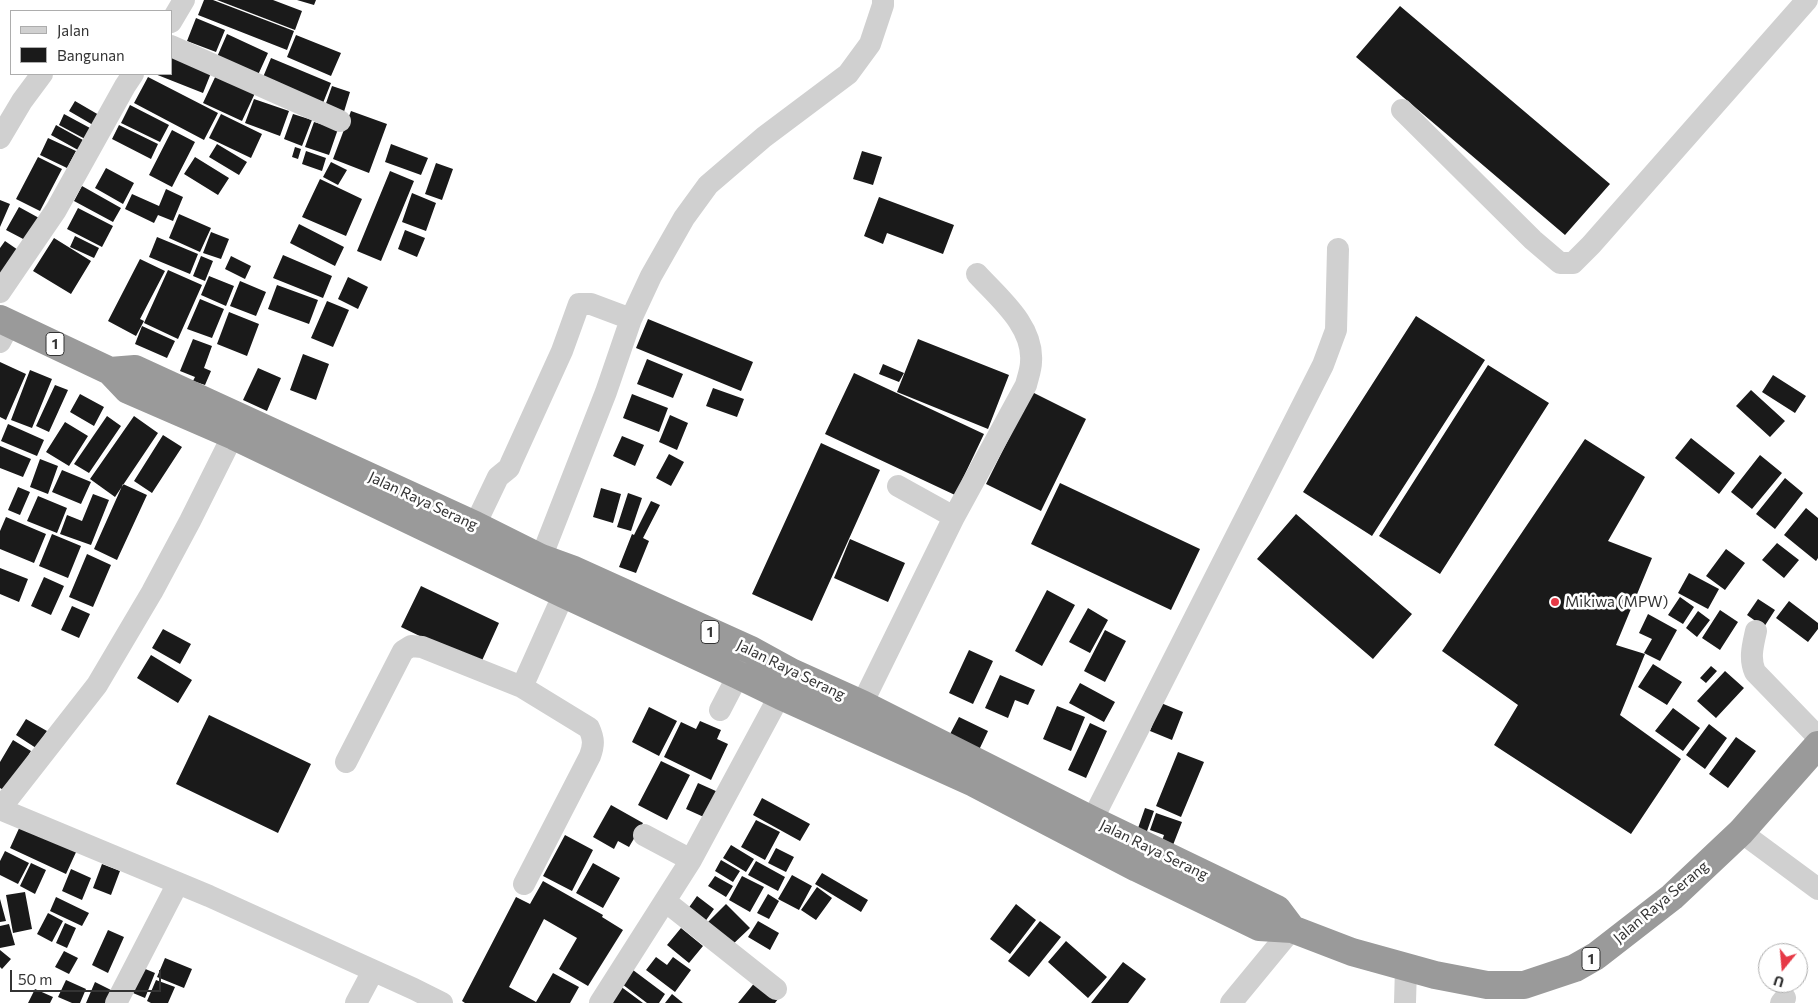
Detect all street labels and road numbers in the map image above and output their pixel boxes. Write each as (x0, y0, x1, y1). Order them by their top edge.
road number: 1 (46, 332, 64, 356)
street label: Jalan Raya Serang (366, 468, 480, 534)
road number: 1 (701, 620, 719, 644)
street label: Jalan Raya Serang (734, 636, 848, 704)
street label: Jalan Raya Serang (1097, 816, 1211, 884)
street label: Jalan Raya Serang (1610, 857, 1712, 947)
road number: 1 (1582, 948, 1600, 971)

